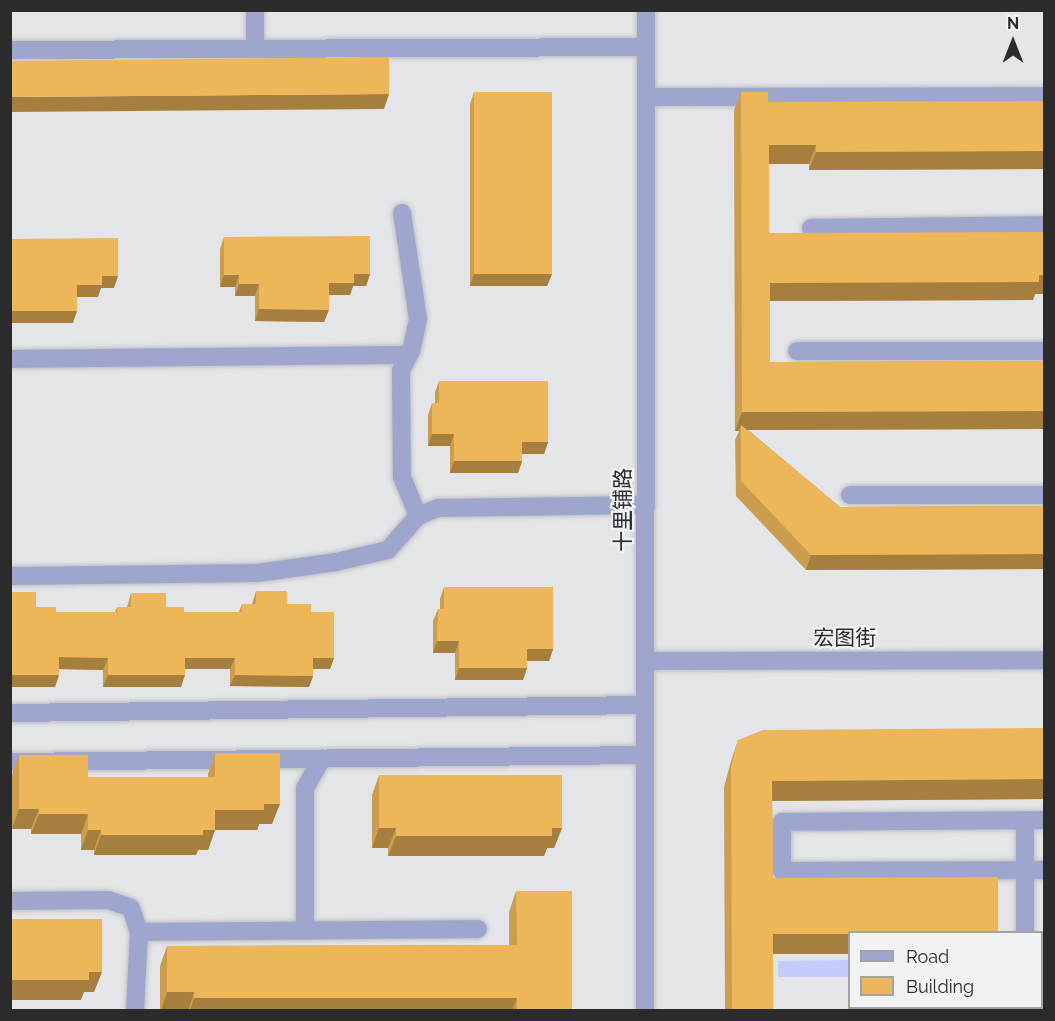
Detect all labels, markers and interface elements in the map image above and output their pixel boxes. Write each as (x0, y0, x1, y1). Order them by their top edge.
north arrow (983, 12, 1043, 72)
text: N (1007, 14, 1019, 33)
street label: 十里铺路 (610, 468, 636, 552)
street label: 宏图街 (814, 625, 876, 651)
legend (848, 931, 1043, 1009)
text: Road (906, 946, 949, 967)
text: Building (906, 976, 974, 997)

